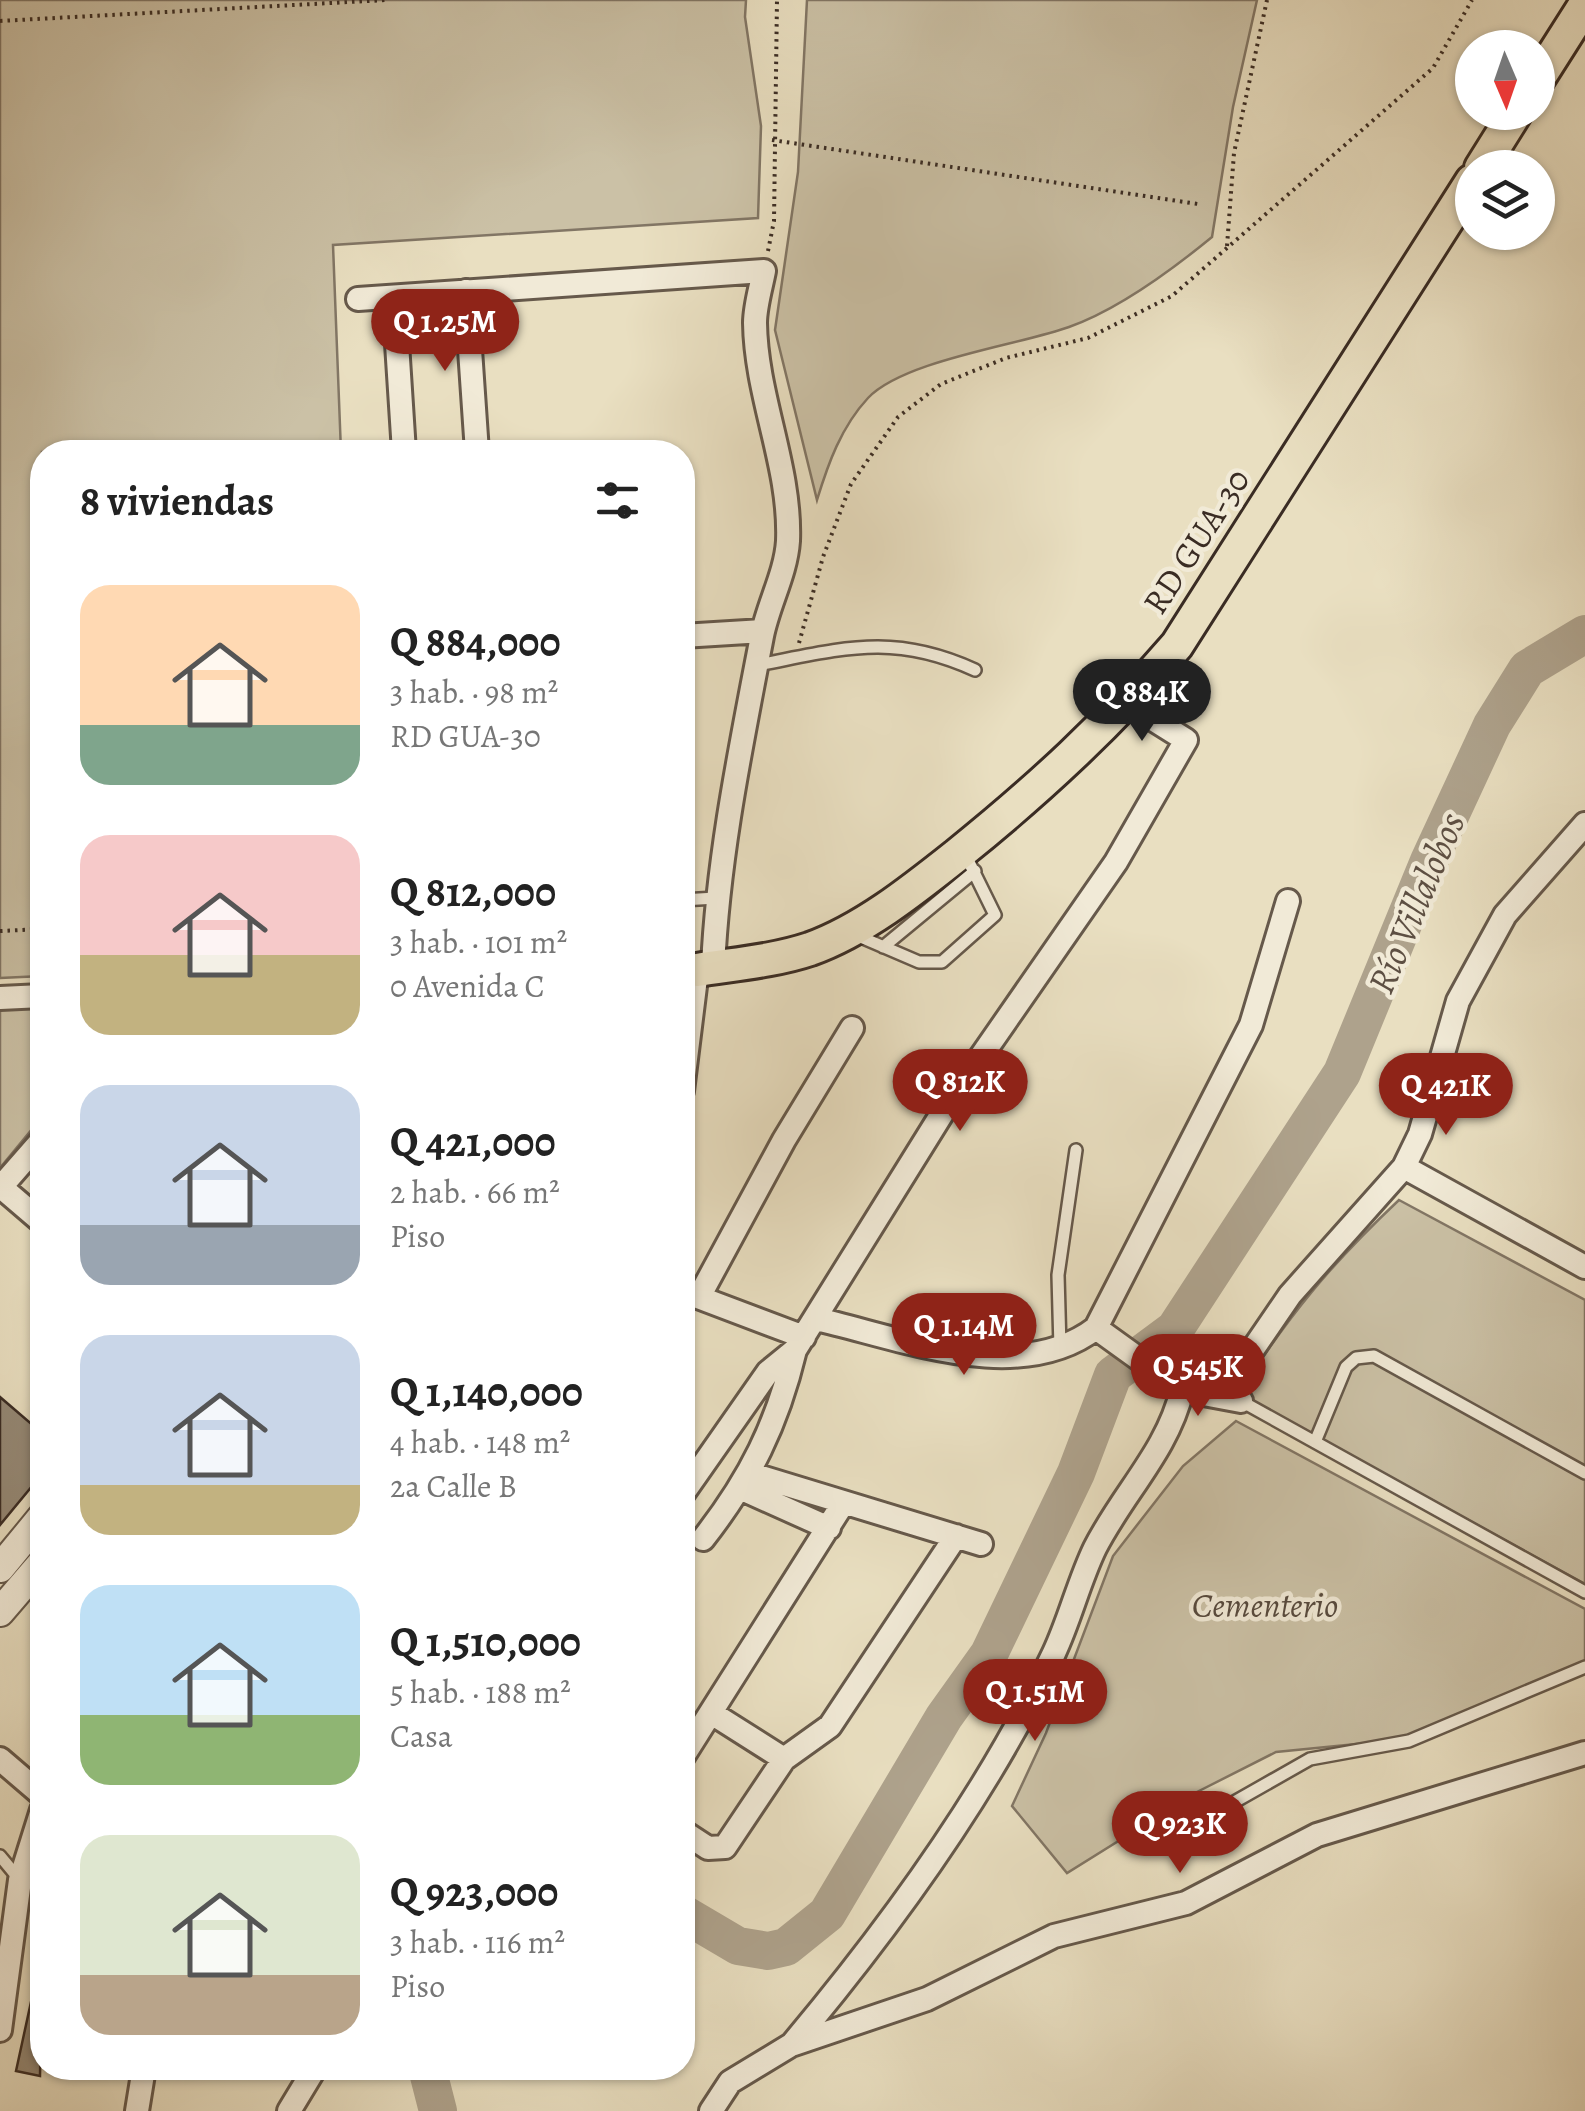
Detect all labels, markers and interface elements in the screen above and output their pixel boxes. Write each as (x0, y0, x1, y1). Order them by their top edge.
north arrow (1455, 30, 1555, 130)
map controls (1455, 30, 1555, 250)
button: layers (1455, 150, 1555, 250)
pin: Q 1.25M (353, 289, 537, 374)
text: Q 1.25M (393, 299, 497, 343)
street label: RD GUA-30 (1131, 459, 1261, 623)
text: 8 viviendas (80, 472, 274, 529)
icon: filters (590, 473, 645, 528)
text: Q 884,000 (390, 613, 561, 670)
icon: home (160, 625, 280, 745)
pin: Q 884K (1061, 659, 1223, 744)
text: Q 884K (1095, 669, 1189, 713)
text: 3 hab. · 98 m² (390, 670, 558, 714)
text: RD GUA-30 (390, 714, 541, 758)
water label: Río Villalobos (1355, 805, 1477, 1001)
text: Q 812,000 (390, 863, 556, 920)
icon: home (160, 875, 280, 995)
text: 3 hab. · 101 m² (390, 920, 567, 964)
text: 0 Avenida C (390, 964, 545, 1008)
pin: Q 812K (879, 1049, 1041, 1134)
pin: Q 421K (1365, 1053, 1527, 1138)
text: Q 812K (915, 1059, 1005, 1103)
text: Q 421K (1401, 1063, 1491, 1107)
text: Q 421,000 (390, 1113, 556, 1170)
icon: home (160, 1125, 280, 1245)
text: 2 hab. · 66 m² (390, 1170, 560, 1214)
text: Piso (390, 1214, 445, 1258)
pin: Q 1.14M (872, 1293, 1056, 1378)
text: Q 1.14M (914, 1303, 1015, 1347)
pin: Q 545K (1117, 1334, 1279, 1419)
text: Q 545K (1153, 1344, 1243, 1388)
text: Q 1,140,000 (390, 1363, 583, 1420)
icon: home (160, 1375, 280, 1495)
text: 4 hab. · 148 m² (390, 1420, 570, 1464)
text: 2a Calle B (390, 1464, 517, 1508)
park label: Cementerio (1192, 1581, 1338, 1629)
text: Q 1,510,000 (390, 1613, 581, 1670)
icon: home (160, 1625, 280, 1745)
pin: Q 1.51M (943, 1659, 1127, 1744)
text: Q 1.51M (985, 1669, 1085, 1713)
text: 5 hab. · 188 m² (390, 1670, 571, 1714)
text: Casa (390, 1714, 453, 1758)
pin: Q 923K (1099, 1791, 1261, 1876)
text: Q 923K (1134, 1801, 1226, 1845)
text: Q 923,000 (390, 1863, 558, 1920)
icon: home (160, 1875, 280, 1995)
text: 3 hab. · 116 m² (390, 1920, 565, 1964)
text: Piso (390, 1964, 445, 2008)

